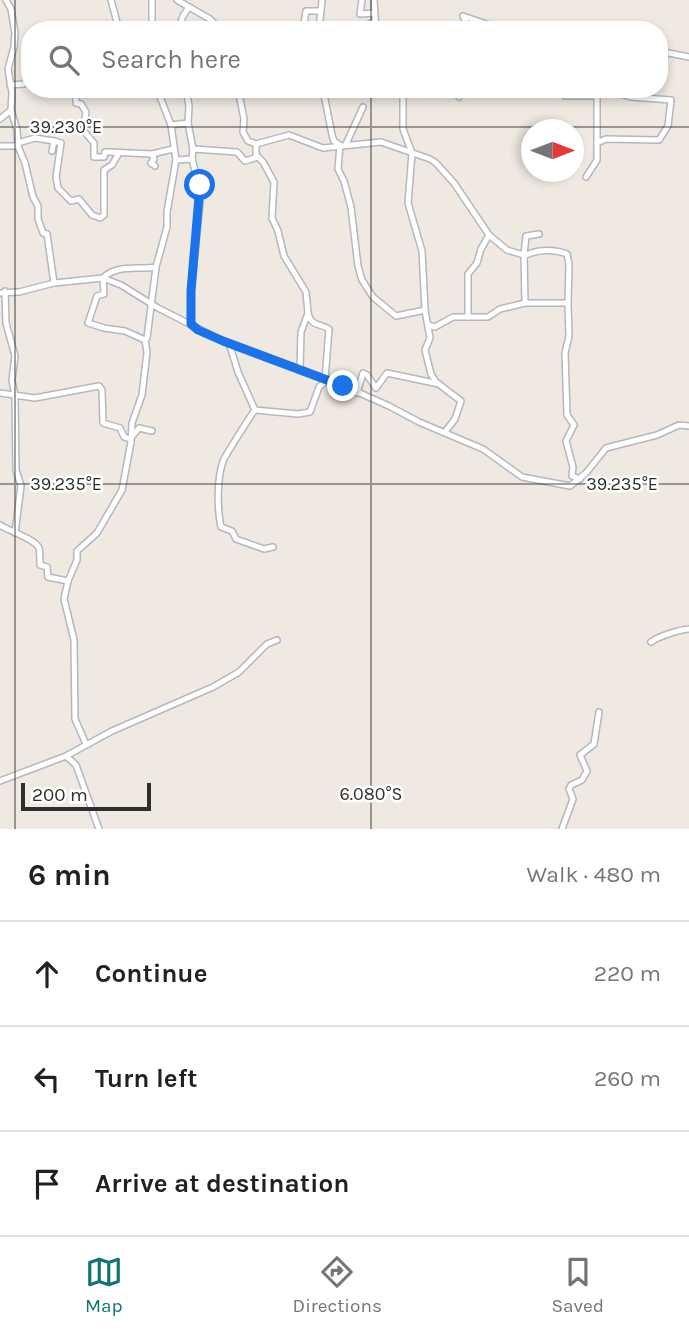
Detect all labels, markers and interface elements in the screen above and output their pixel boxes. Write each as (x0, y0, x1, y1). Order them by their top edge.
search box (21, 21, 668, 98)
icon: search (45, 41, 83, 79)
text: Search here (101, 44, 241, 75)
text: 39.230°E (30, 116, 102, 138)
north arrow (521, 119, 584, 182)
route start (184, 169, 215, 200)
route end (327, 370, 358, 401)
text: 39.235°E (30, 473, 102, 495)
text: 39.235°E (586, 473, 658, 495)
scale bar (21, 780, 150, 812)
text: 6.080°S (340, 783, 402, 805)
text: 200 m (32, 784, 88, 806)
text: 6 min (28, 857, 111, 893)
text: Walk · 480 m (526, 861, 661, 888)
icon: ahead (28, 955, 66, 993)
text: Continue (95, 958, 207, 989)
text: 220 m (594, 960, 661, 987)
icon: left (28, 1060, 66, 1098)
text: Turn left (95, 1063, 197, 1094)
text: 260 m (594, 1065, 661, 1092)
icon: arrive (28, 1165, 66, 1203)
text: Arrive at destination (95, 1168, 349, 1199)
tab: Map (85, 1253, 123, 1317)
tab: Directions (293, 1253, 382, 1317)
tab: Saved (552, 1253, 604, 1317)

